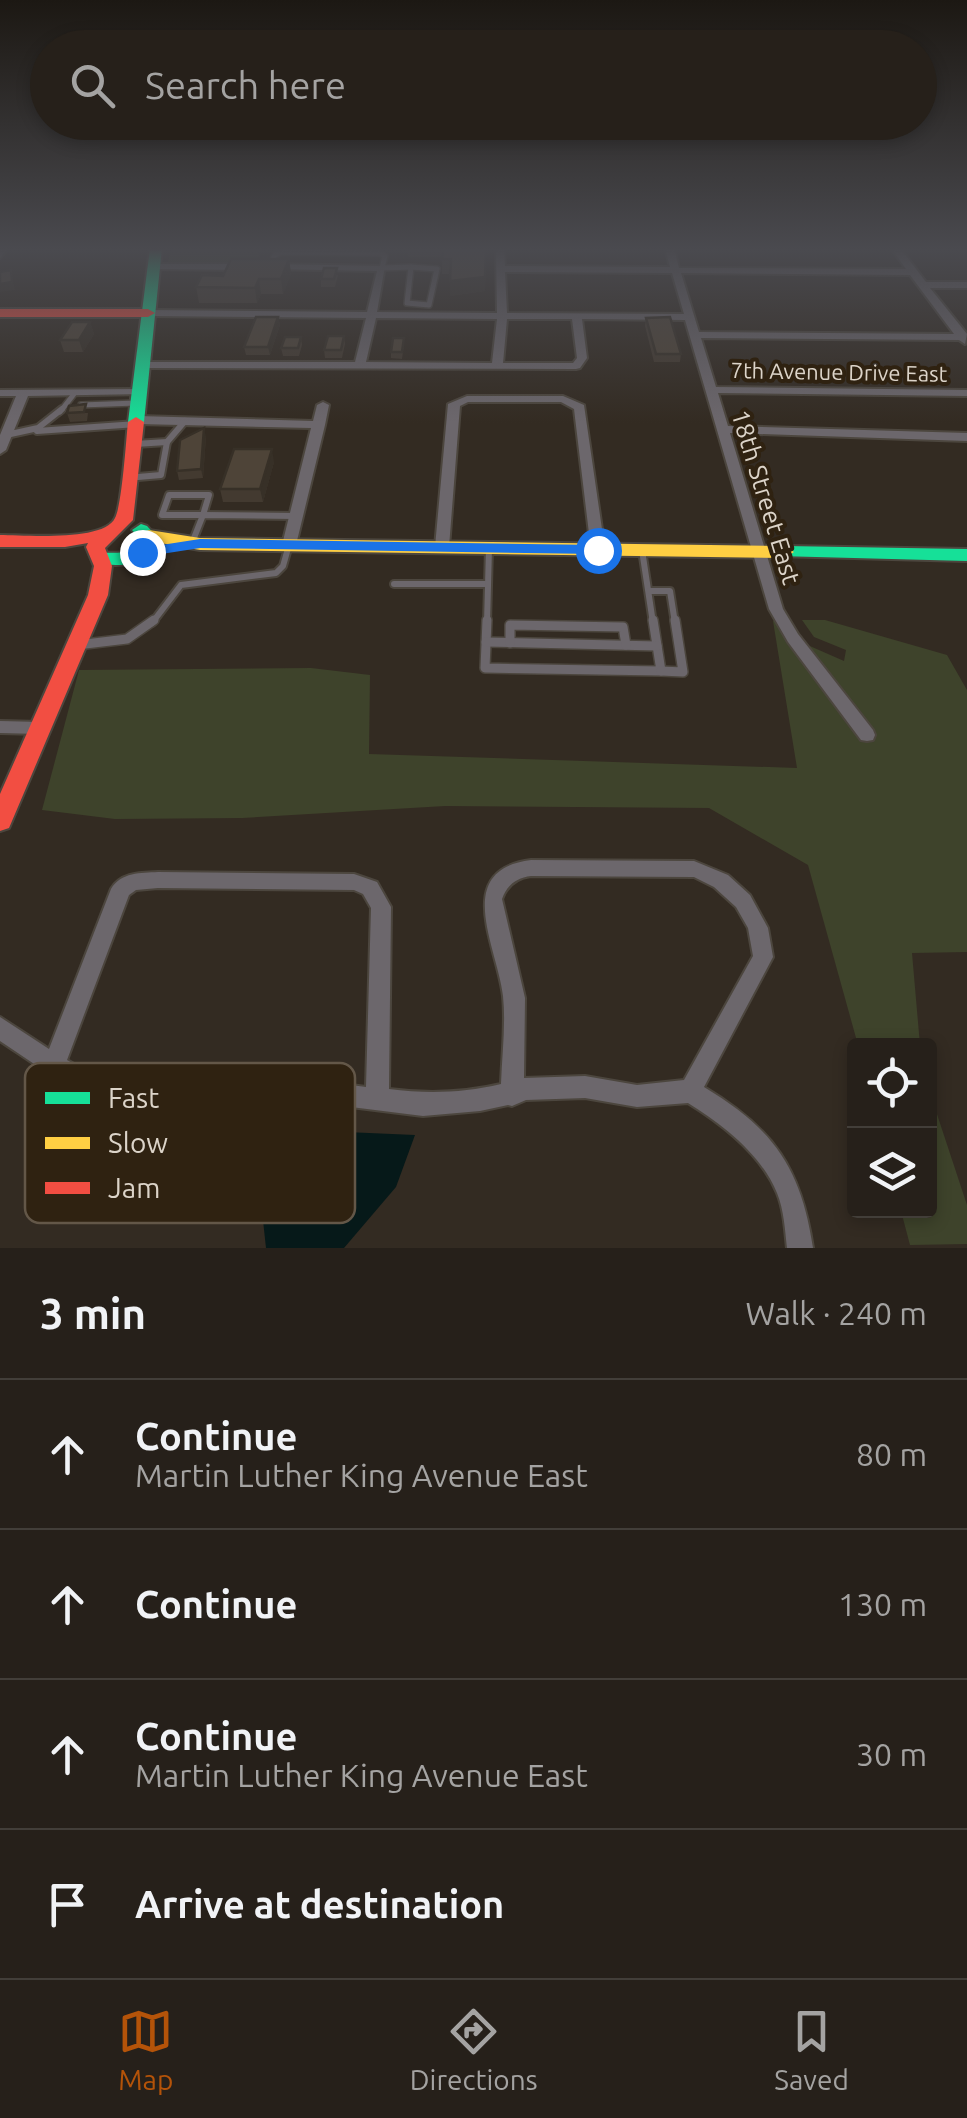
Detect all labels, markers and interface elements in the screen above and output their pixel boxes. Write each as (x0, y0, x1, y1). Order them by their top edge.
search box (30, 30, 937, 140)
icon: search (65, 58, 120, 113)
text: Search here (145, 64, 346, 106)
street label: 7th Avenue Drive East (730, 357, 948, 386)
street label: 18th Street East (726, 406, 806, 588)
route start (576, 528, 622, 574)
route end (120, 530, 166, 576)
map controls (847, 1038, 937, 1218)
button: locate (847, 1038, 937, 1128)
legend (25, 1063, 355, 1223)
text: Fast (108, 1082, 159, 1113)
text: Slow (108, 1127, 168, 1158)
button: layers (847, 1128, 937, 1218)
text: Jam (108, 1172, 160, 1203)
text: 3 min (40, 1290, 146, 1337)
text: Walk · 240 m (745, 1295, 927, 1331)
text: Continue (135, 1415, 297, 1457)
icon: ahead (40, 1427, 95, 1482)
text: 80 m (856, 1436, 927, 1472)
text: Martin Luther King Avenue East (135, 1457, 588, 1493)
icon: ahead (40, 1577, 95, 1632)
text: Continue (135, 1583, 297, 1625)
text: 130 m (838, 1586, 927, 1622)
text: Continue (135, 1715, 297, 1757)
icon: ahead (40, 1727, 95, 1782)
text: 30 m (856, 1736, 927, 1772)
text: Martin Luther King Avenue East (135, 1757, 588, 1793)
icon: arrive (40, 1877, 95, 1932)
text: Arrive at destination (135, 1883, 504, 1925)
tab: Map (118, 2004, 173, 2095)
tab: Directions (410, 2004, 538, 2095)
tab: Saved (774, 2004, 849, 2095)

